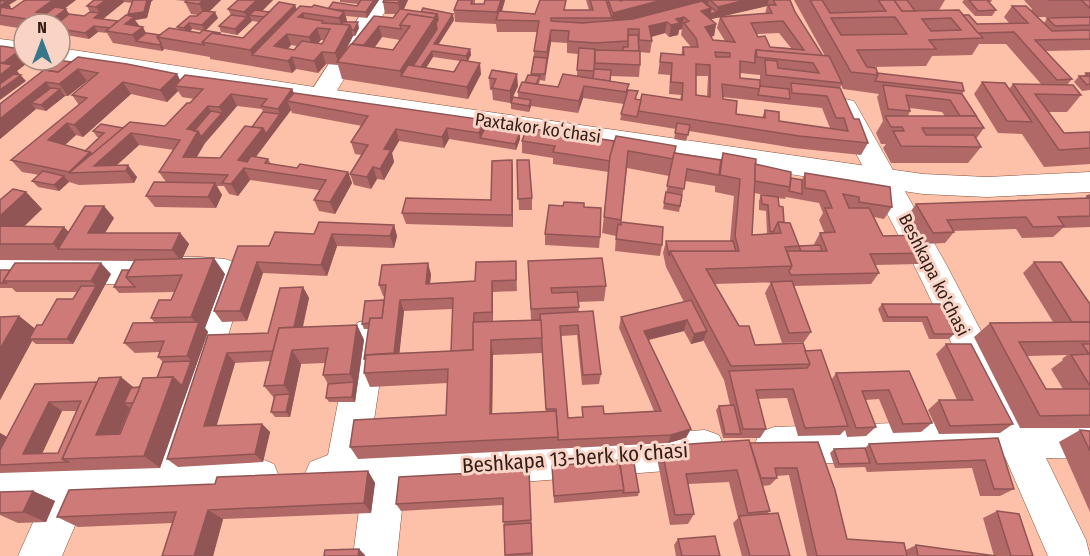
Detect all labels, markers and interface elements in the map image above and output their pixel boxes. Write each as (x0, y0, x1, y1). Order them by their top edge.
north arrow (12, 12, 72, 72)
text: N (37, 18, 47, 37)
street label: Paxtakor koʻchasi (474, 108, 602, 148)
street label: Beshkapa ko'chasi (894, 210, 974, 340)
street label: Beshkapa 13-berk koʼchasi (461, 437, 689, 479)

